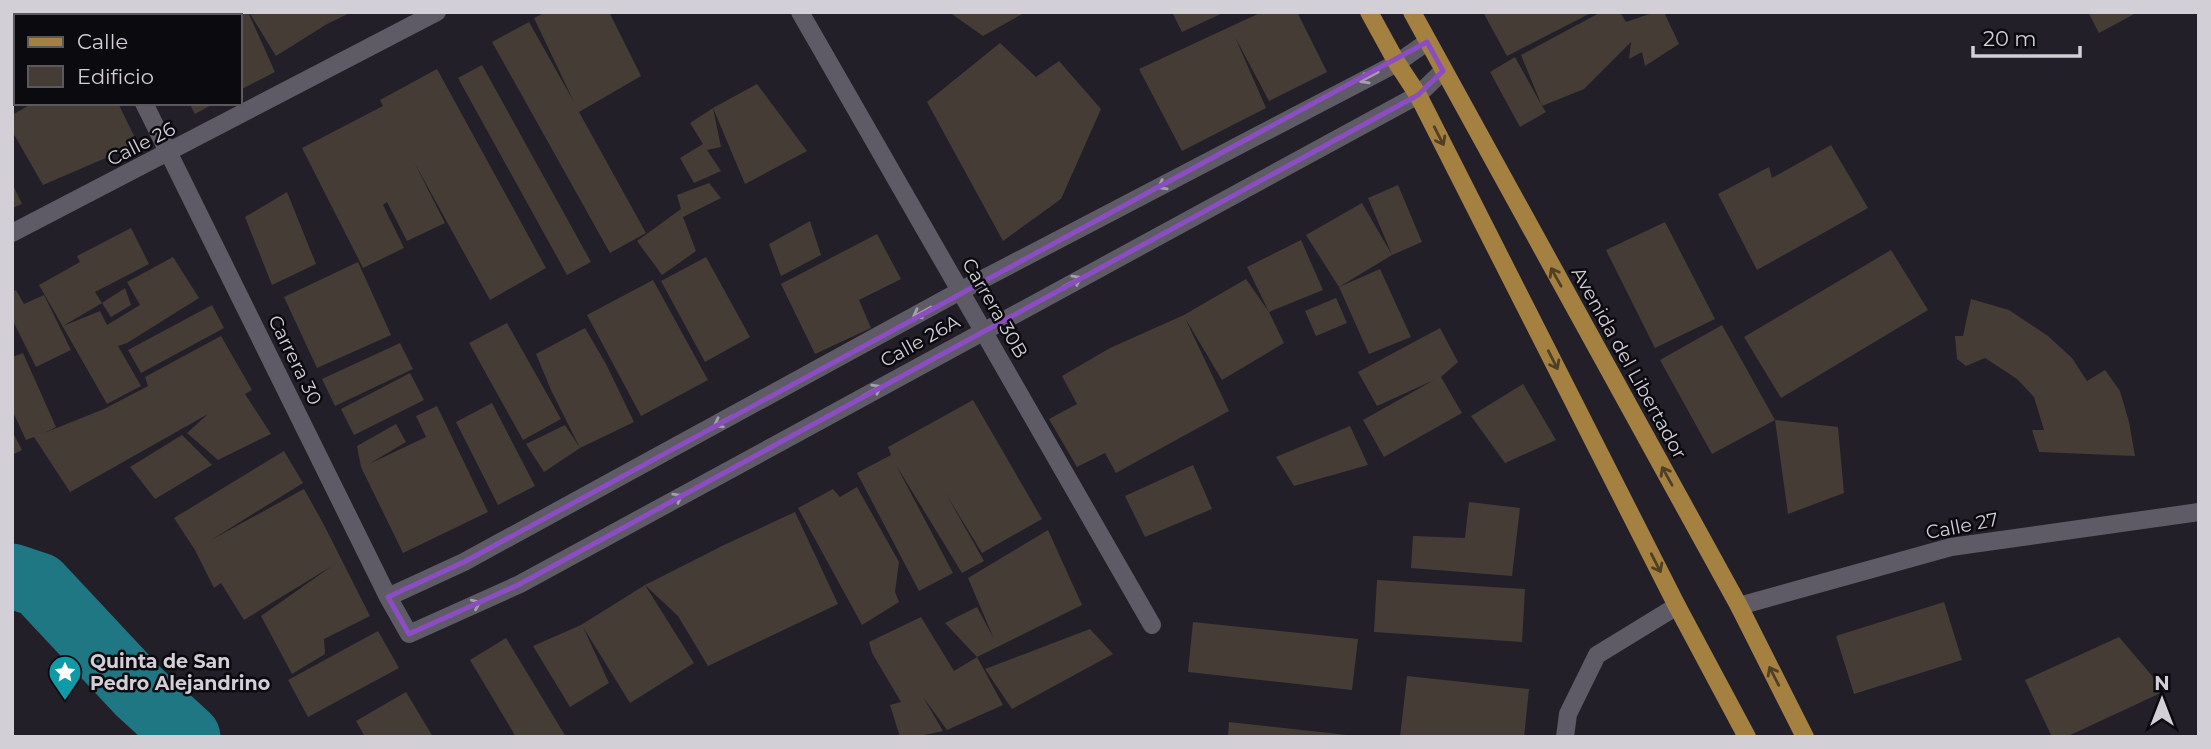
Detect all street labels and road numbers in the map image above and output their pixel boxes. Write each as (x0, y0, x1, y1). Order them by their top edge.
street label: Calle 26 (103, 117, 179, 171)
street label: Carrera 30B (957, 254, 1033, 362)
street label: Avenida del Libertador (1567, 263, 1691, 463)
street label: Calle 26A (876, 310, 964, 372)
street label: Carrera 30 (263, 311, 327, 409)
street label: Calle 27 (1924, 508, 2000, 544)

